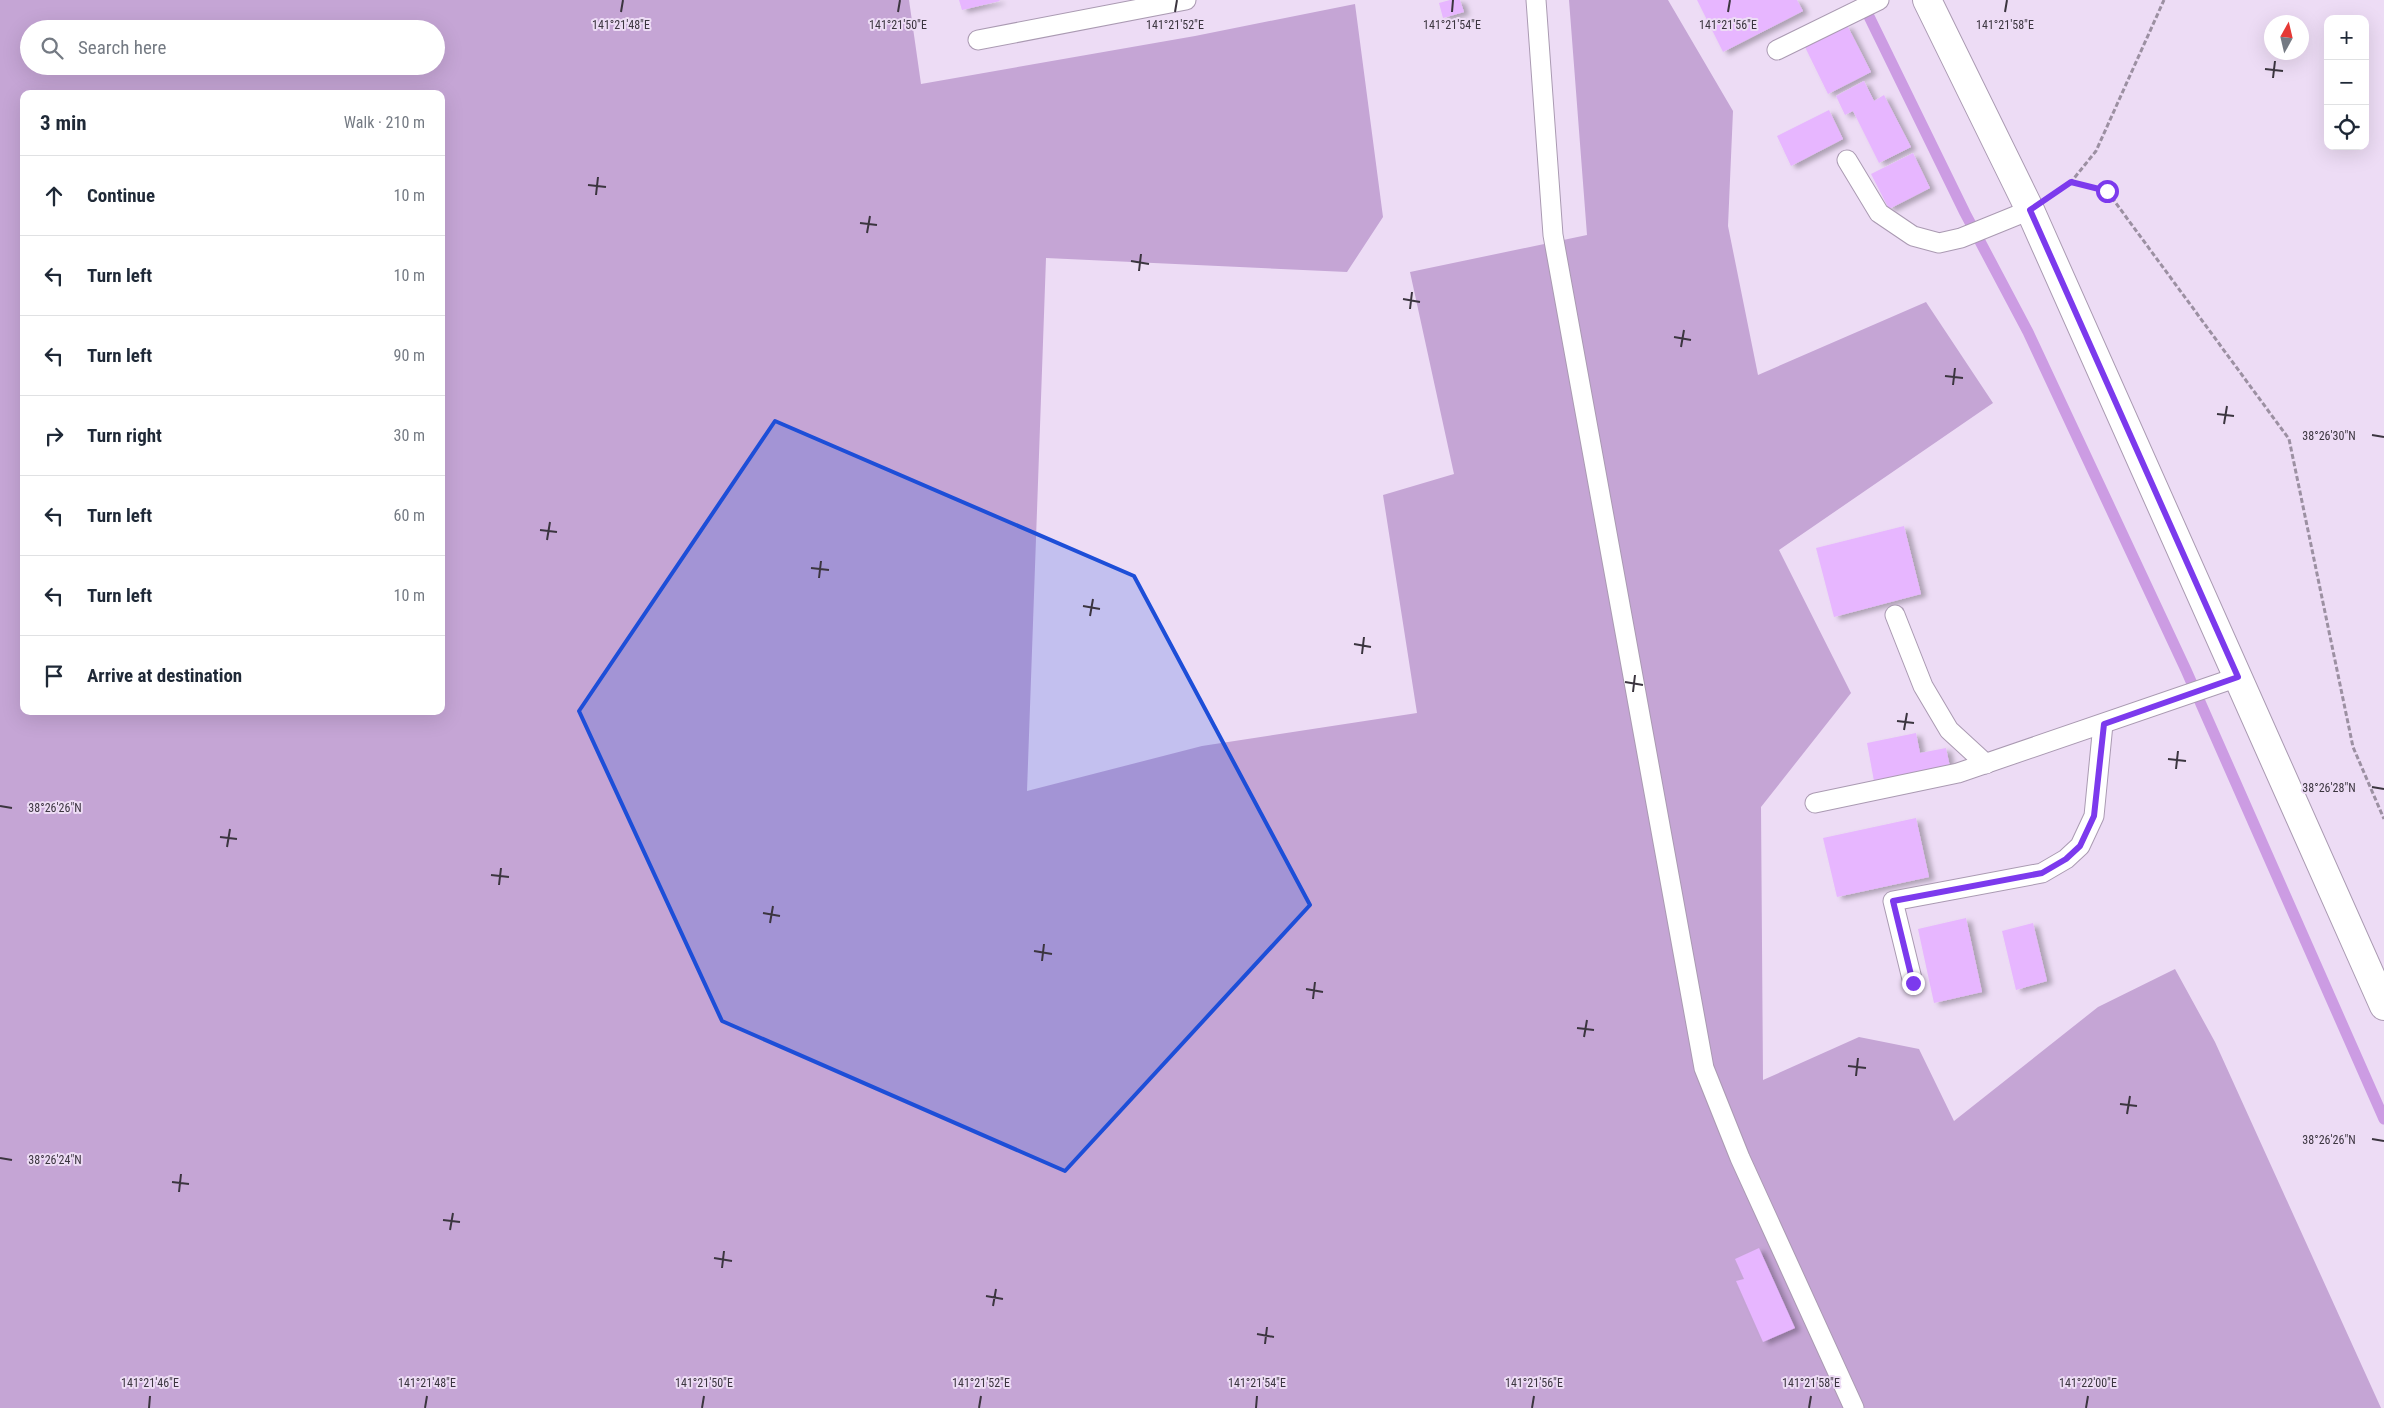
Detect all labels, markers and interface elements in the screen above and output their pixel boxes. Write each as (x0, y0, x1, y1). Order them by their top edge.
north arrow (2264, 15, 2309, 60)
map controls (2324, 15, 2369, 150)
button: + (2324, 15, 2369, 60)
text: 141°21'48"E (592, 18, 650, 32)
text: 141°21'50"E (869, 18, 927, 32)
text: 141°21'52"E (1146, 18, 1204, 32)
text: 141°21'54"E (1423, 18, 1481, 32)
text: 141°21'56"E (1699, 18, 1757, 32)
text: 141°21'58"E (1976, 18, 2034, 32)
search box (20, 20, 445, 75)
icon: search (38, 34, 66, 62)
text: Search here (78, 36, 166, 59)
button: − (2324, 60, 2369, 105)
button: locate (2324, 105, 2369, 150)
text: 3 min (40, 111, 87, 135)
text: Walk · 210 m (344, 113, 425, 132)
route start (2096, 180, 2119, 203)
icon: ahead (40, 182, 68, 210)
text: Continue (87, 184, 155, 207)
text: 10 m (393, 186, 425, 205)
icon: left (40, 262, 68, 290)
text: Turn left (87, 264, 152, 287)
text: 10 m (393, 266, 425, 285)
icon: left (40, 342, 68, 370)
text: Turn left (87, 344, 152, 367)
text: 90 m (393, 346, 425, 365)
icon: right (40, 422, 68, 450)
text: Turn right (87, 424, 162, 447)
text: 30 m (393, 426, 425, 445)
text: 38°26'30"N (2302, 429, 2356, 443)
icon: left (40, 502, 68, 530)
text: Turn left (87, 504, 152, 527)
text: 60 m (393, 506, 425, 525)
icon: left (40, 582, 68, 610)
text: Turn left (87, 584, 152, 607)
text: 10 m (393, 586, 425, 605)
icon: arrive (40, 662, 68, 690)
text: Arrive at destination (87, 664, 242, 687)
text: 38°26'28"N (2302, 781, 2356, 795)
text: 38°26'26"N (28, 801, 82, 815)
route end (1902, 972, 1925, 995)
text: 38°26'26"N (2302, 1133, 2356, 1147)
text: 38°26'24"N (28, 1153, 82, 1167)
text: 141°21'46"E (121, 1376, 179, 1390)
text: 141°21'48"E (398, 1376, 456, 1390)
text: 141°21'50"E (675, 1376, 733, 1390)
text: 141°21'52"E (952, 1376, 1010, 1390)
text: 141°21'54"E (1228, 1376, 1286, 1390)
text: 141°21'56"E (1505, 1376, 1563, 1390)
text: 141°21'58"E (1782, 1376, 1840, 1390)
text: 141°22'00"E (2059, 1376, 2117, 1390)

